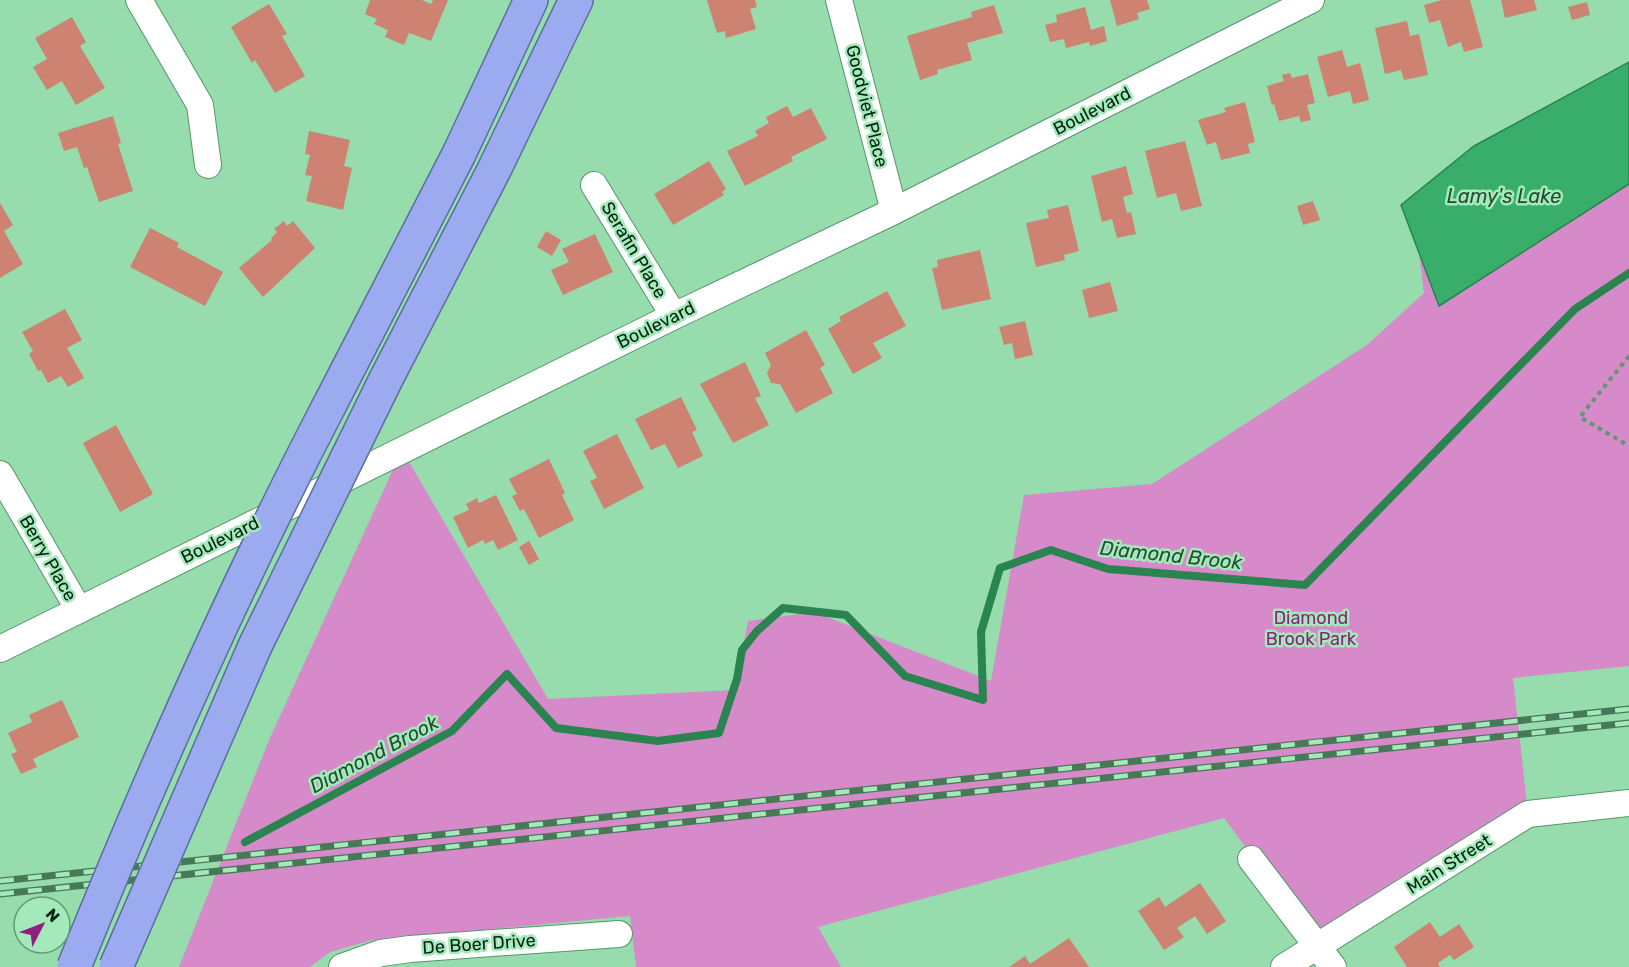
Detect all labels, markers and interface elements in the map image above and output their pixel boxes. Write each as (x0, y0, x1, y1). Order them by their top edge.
street label: Goodviet Place (841, 43, 893, 169)
street label: Boulevard (1049, 82, 1135, 140)
water label: Lamy's Lake (1447, 184, 1561, 208)
street label: Serafin Place (597, 198, 671, 302)
street label: Boulevard (613, 297, 699, 353)
street label: Berry Place (15, 511, 81, 605)
street label: Boulevard (177, 512, 263, 568)
water label: Diamond Brook (1099, 536, 1244, 574)
park label: Diamond Brook Park (1266, 607, 1357, 650)
water label: Diamond Brook (305, 710, 443, 798)
street label: Main Street (1402, 829, 1496, 899)
north arrow (12, 895, 72, 955)
text: N (42, 905, 64, 926)
street label: De Boer Drive (422, 929, 536, 959)

